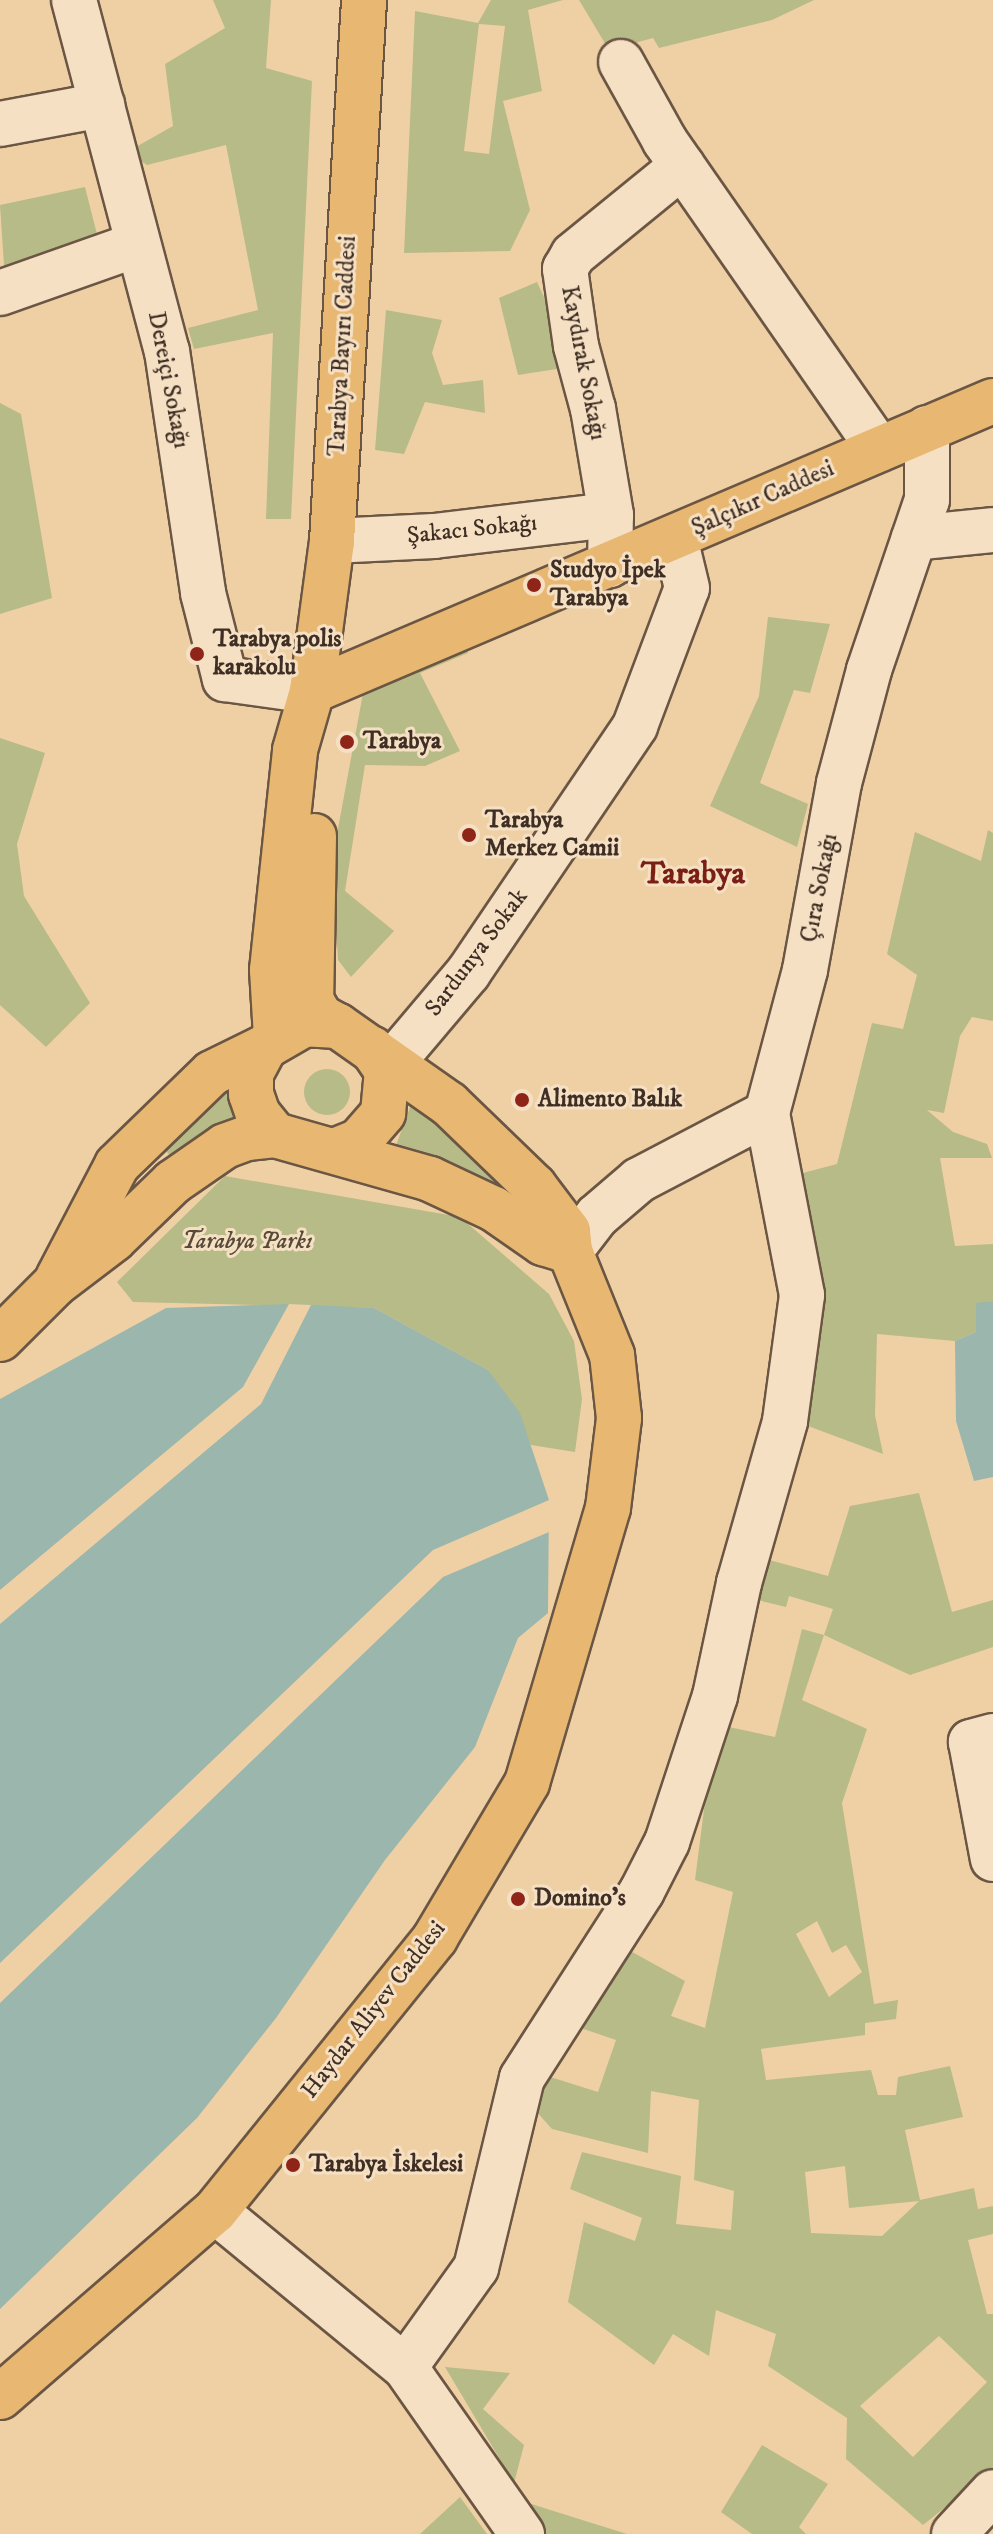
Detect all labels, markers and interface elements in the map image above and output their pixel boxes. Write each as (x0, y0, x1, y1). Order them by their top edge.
street label: Tarabya Bayırı Caddesi (323, 235, 363, 457)
street label: Kaydırak Sokağı (554, 283, 612, 443)
street label: Dereiçi Sokağı (141, 309, 195, 451)
street label: Şalçıkır Caddesi (687, 455, 839, 543)
street label: Şakacı Sokağı (406, 509, 538, 551)
place label: Studyo İpek Tarabya (550, 557, 666, 613)
marker: Studyo İpek Tarabya (525, 576, 543, 594)
place label: Tarabya polis karakolu (213, 626, 341, 682)
marker: Tarabya polis karakolu (188, 645, 206, 663)
place label: Tarabya (363, 728, 441, 756)
marker: Tarabya (338, 733, 356, 751)
place label: Tarabya Merkez Camii (485, 807, 619, 863)
marker: Tarabya Merkez Camii (460, 826, 478, 844)
street label: Çıra Sokağı (795, 831, 845, 945)
district label: Tarabya (641, 855, 745, 893)
street label: Sardunya Sokak (420, 883, 534, 1023)
place label: Alimento Balık (538, 1086, 682, 1114)
marker: Alimento Balık (513, 1091, 531, 1109)
park label: Tarabya Parkı (182, 1228, 312, 1256)
place label: Domino's (534, 1885, 626, 1913)
marker: Domino's (509, 1890, 527, 1908)
street label: Haydar Aliyev Caddesi (296, 1915, 452, 2105)
place label: Tarabya İskelesi (309, 2151, 463, 2179)
marker: Tarabya İskelesi (284, 2156, 302, 2174)

